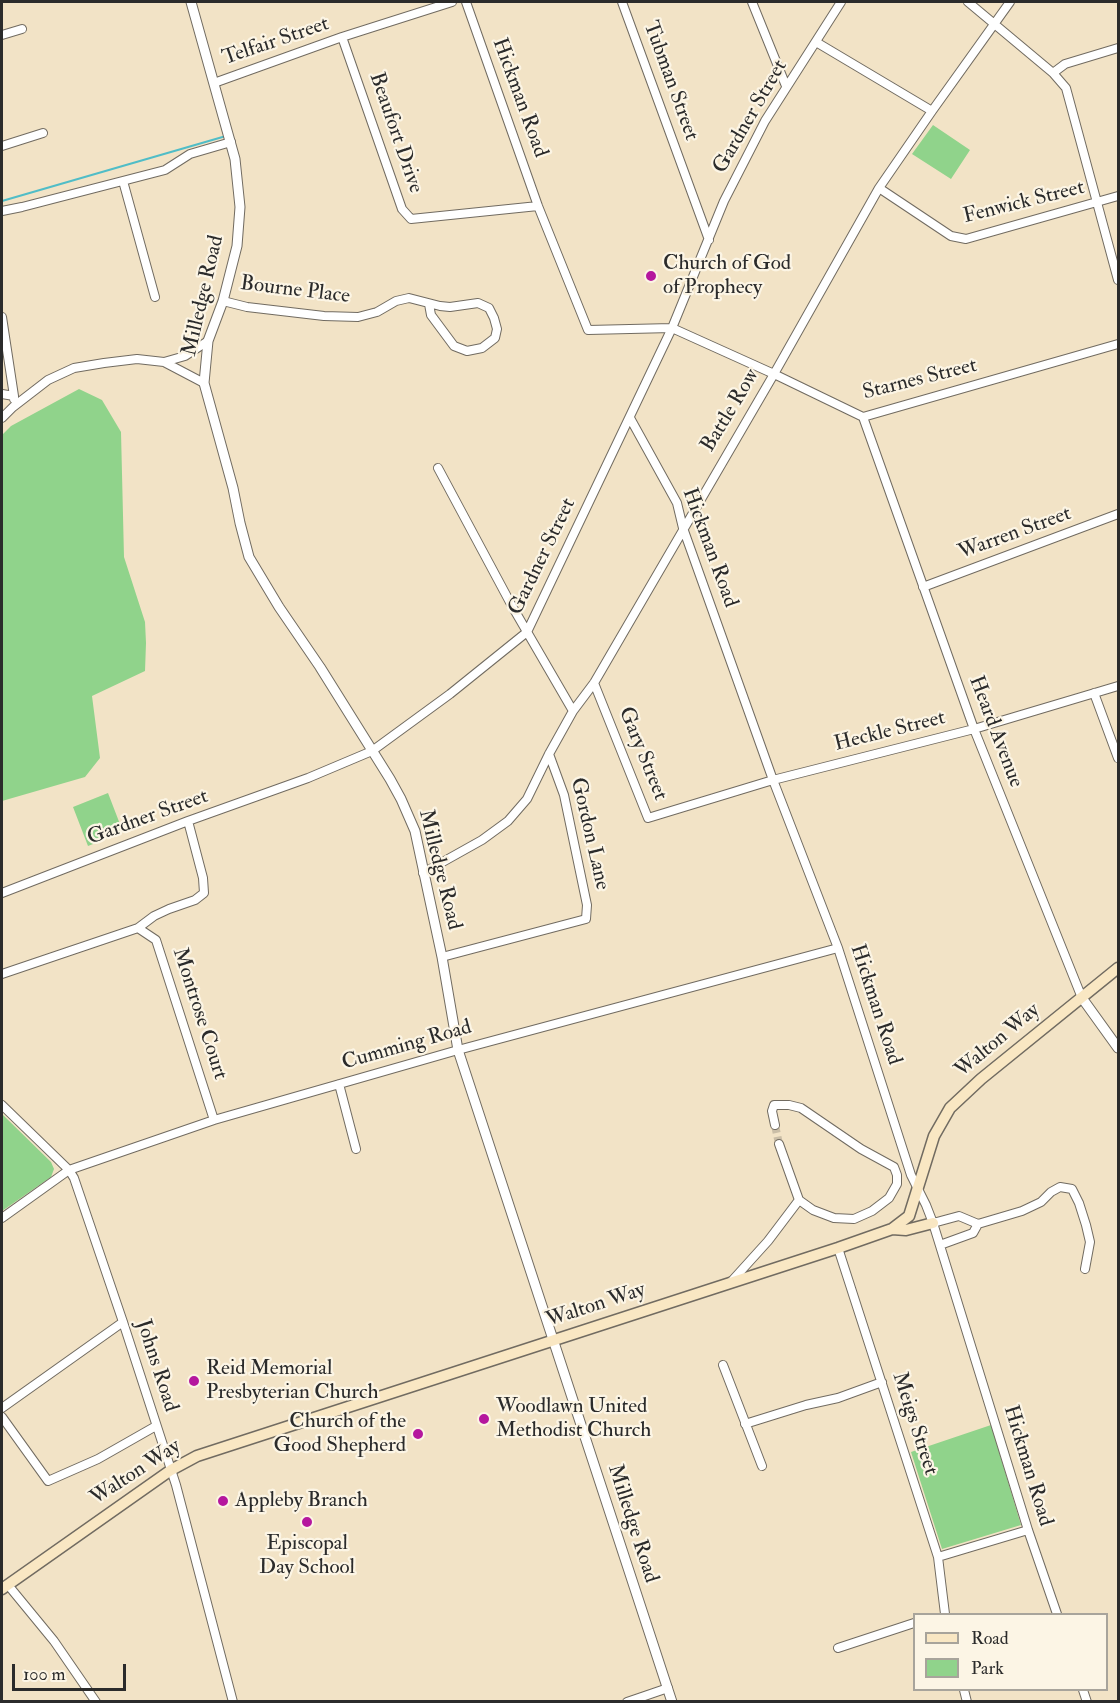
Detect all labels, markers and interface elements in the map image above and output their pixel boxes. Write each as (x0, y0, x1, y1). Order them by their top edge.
street label: Telfair Street (219, 12, 333, 72)
street label: Tubman Street (637, 18, 703, 144)
street label: Hickman Road (486, 35, 552, 161)
street label: Gardner Street (708, 56, 794, 178)
street label: Beaufort Drive (363, 69, 427, 197)
street label: Fenwick Street (961, 176, 1087, 230)
street label: Milledge Road (178, 233, 230, 359)
place label: Church of God of Prophecy (663, 251, 791, 301)
marker: Church of God of Prophecy (644, 269, 658, 283)
street label: Bourne Place (239, 272, 351, 310)
street label: Starnes Street (860, 354, 980, 406)
street label: Battle Row (696, 365, 766, 457)
street label: Hickman Road (676, 485, 742, 611)
street label: Gardner Street (504, 495, 582, 619)
street label: Warren Street (955, 502, 1075, 566)
street label: Heard Avenue (962, 673, 1028, 791)
street label: Gary Street (612, 704, 672, 804)
street label: Heckle Street (832, 706, 948, 758)
street label: Gordon Lane (564, 775, 614, 893)
street label: Gardner Street (84, 784, 212, 852)
street label: Milledge Road (412, 807, 466, 933)
street label: Hickman Road (844, 942, 906, 1068)
street label: Montrose Court (166, 945, 232, 1083)
street label: Walton Way (951, 998, 1045, 1084)
street label: Cumming Road (339, 1015, 475, 1077)
street label: Walton Way (543, 1278, 649, 1334)
street label: Johns Road (129, 1317, 183, 1415)
place label: Reid Memorial Presbyterian Church (206, 1356, 378, 1406)
street label: Meigs Street (886, 1369, 942, 1479)
marker: Reid Memorial Presbyterian Church (187, 1374, 201, 1388)
place label: Woodlawn United Methodist Church (496, 1394, 651, 1444)
street label: Hickman Road (997, 1402, 1057, 1530)
place label: Church of the Good Shepherd (274, 1409, 406, 1459)
marker: Woodlawn United Methodist Church (477, 1412, 491, 1426)
marker: Church of the Good Shepherd (411, 1427, 425, 1441)
street label: Walton Way (86, 1434, 186, 1512)
street label: Milledge Road (601, 1462, 663, 1586)
place label: Appleby Branch (235, 1488, 368, 1514)
marker: Appleby Branch (216, 1494, 230, 1508)
marker: Episcopal Day School (300, 1515, 314, 1529)
place label: Episcopal Day School (259, 1531, 355, 1581)
legend (913, 1613, 1108, 1691)
text: Road (971, 1627, 1009, 1650)
scale bar (15, 1652, 129, 1690)
text: Park (971, 1657, 1004, 1680)
text: 100 m (23, 1663, 66, 1686)

